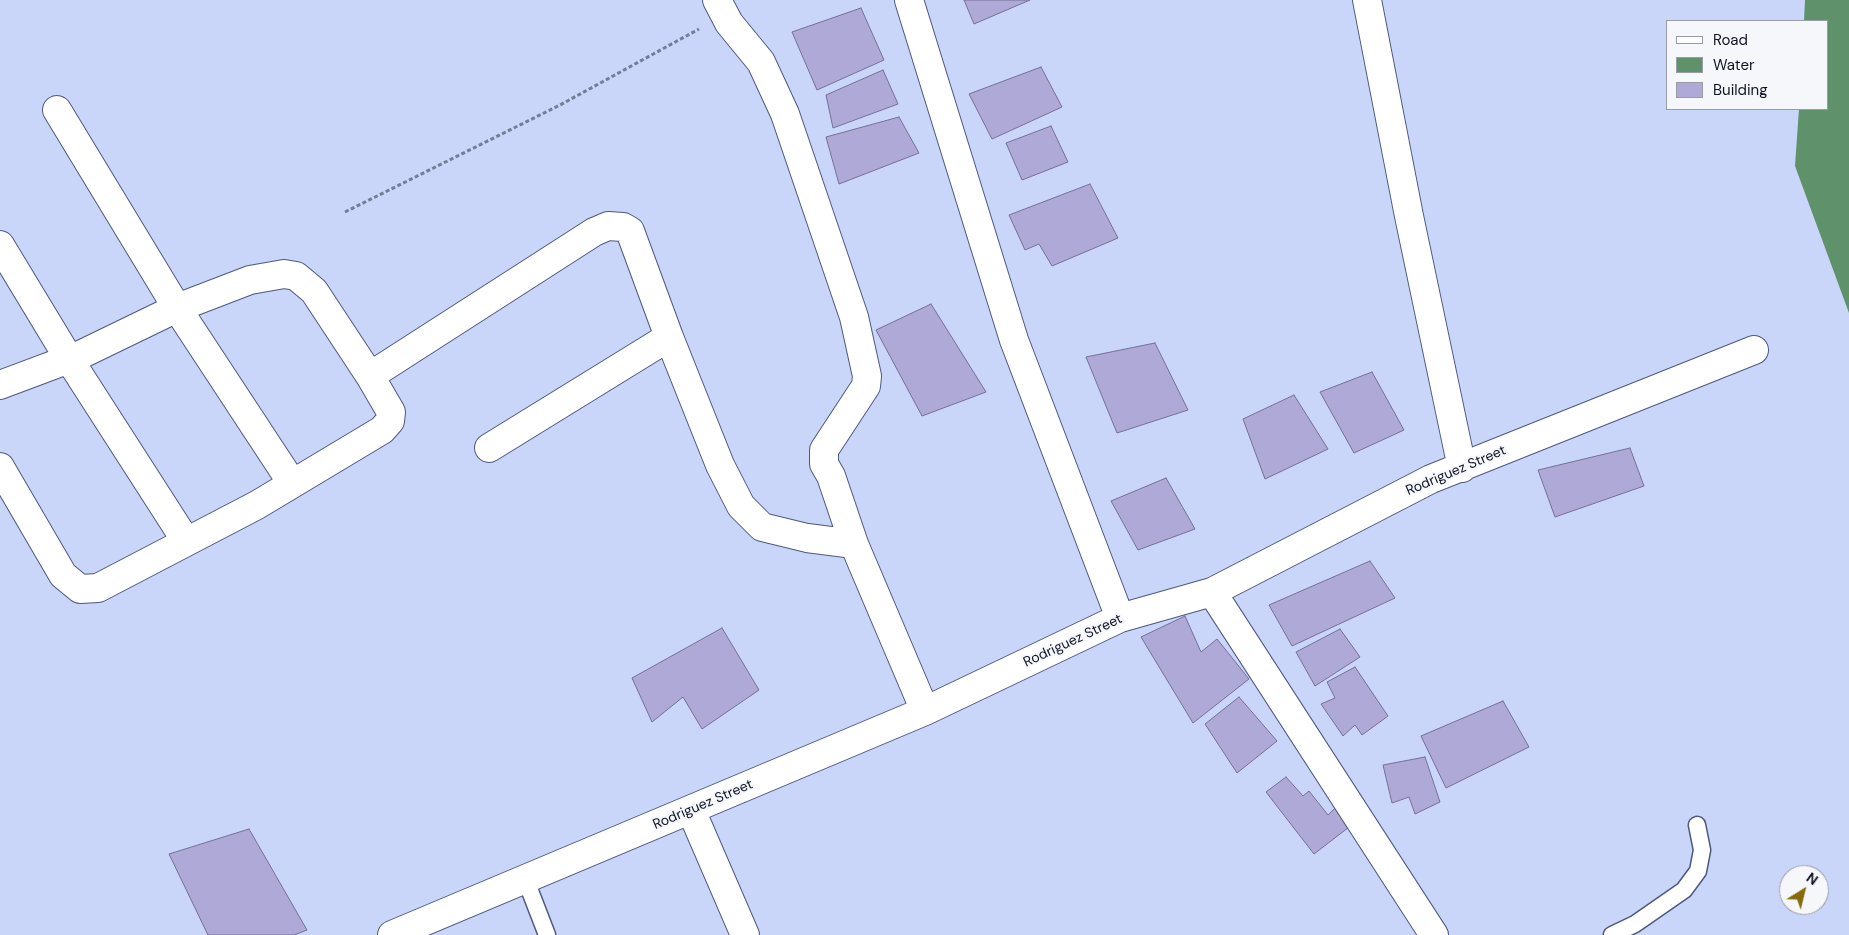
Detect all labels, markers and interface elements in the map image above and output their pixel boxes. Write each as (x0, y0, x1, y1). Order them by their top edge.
legend (1666, 20, 1829, 110)
text: Road (1713, 30, 1748, 50)
text: Water (1713, 55, 1754, 75)
text: Building (1713, 80, 1768, 100)
street label: Rodriguez Street (1403, 442, 1509, 500)
street label: Rodriguez Street (1021, 611, 1125, 671)
street label: Rodriguez Street (650, 776, 756, 834)
north arrow (1779, 865, 1829, 915)
text: N (1803, 868, 1822, 889)

